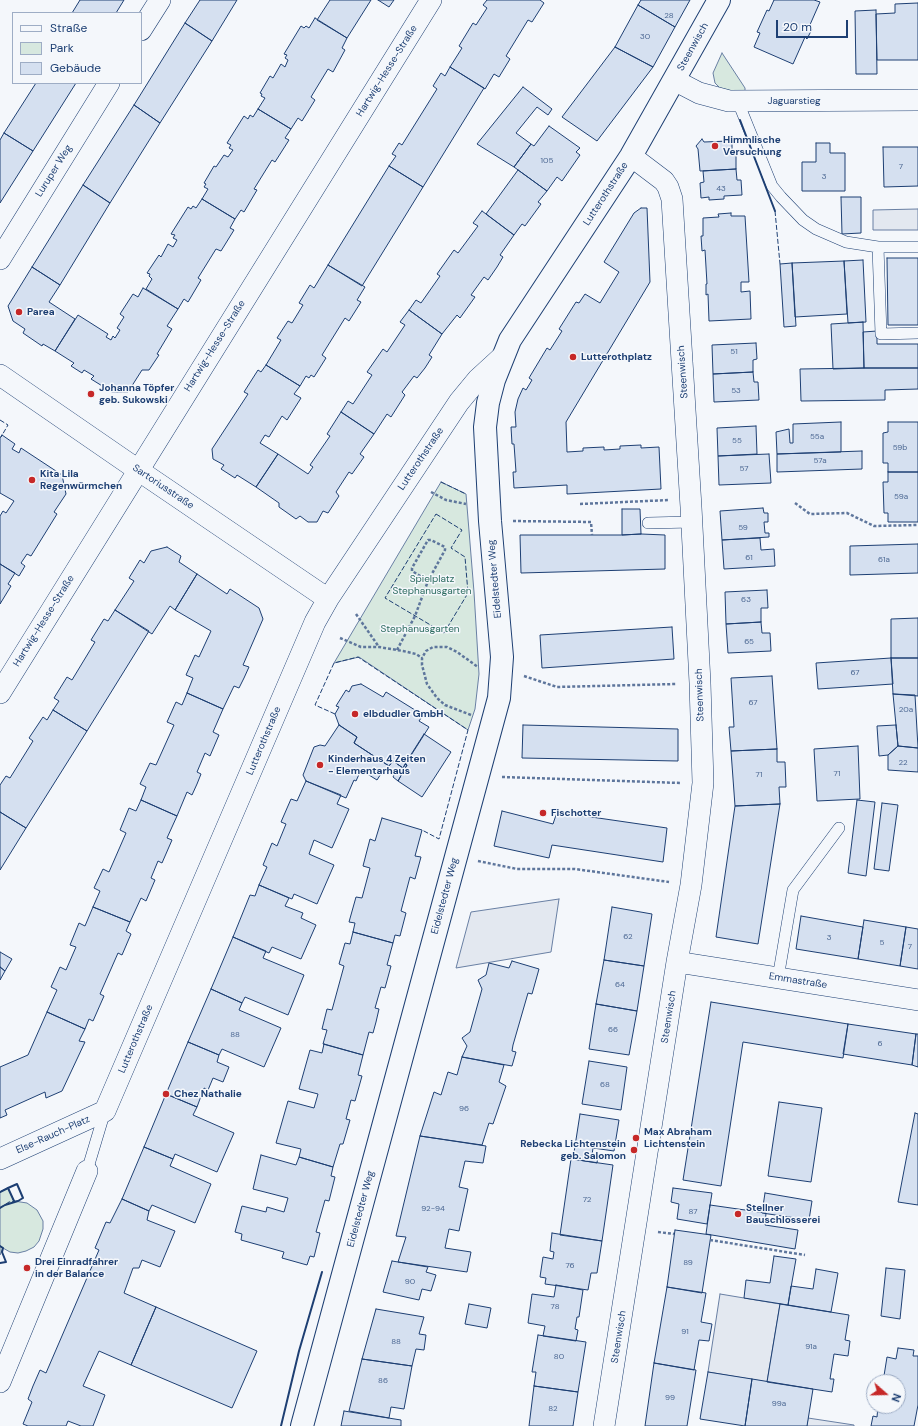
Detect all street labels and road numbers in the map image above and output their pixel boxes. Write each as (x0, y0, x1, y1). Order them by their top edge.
street label: Steenwisch (675, 21, 711, 73)
street label: Hartwig-Hesse-Straße (354, 23, 420, 119)
street label: Jaguarstieg (767, 95, 821, 107)
street label: Luruper Weg (33, 143, 75, 199)
street label: Lutterothstraße (581, 160, 631, 228)
street label: Hartwig-Hesse-Straße (182, 298, 248, 394)
street label: Steenwisch (675, 345, 691, 399)
street label: Lutterothstraße (396, 425, 446, 493)
street label: Sartoriusstraße (130, 462, 196, 512)
street label: Eidelstedter Weg (486, 539, 504, 619)
street label: Hartwig-Hesse-Straße (11, 573, 77, 669)
street label: Steenwisch (693, 668, 707, 722)
street label: Lutterothstraße (244, 705, 284, 777)
street label: Eidelstedter Weg (429, 856, 461, 936)
street label: Emmastraße (768, 970, 828, 992)
street label: Steenwisch (659, 990, 679, 1044)
street label: Lutterothstraße (116, 1003, 156, 1075)
street label: Else-Rauch-Platz (14, 1113, 92, 1157)
street label: Eidelstedter Weg (345, 1169, 377, 1249)
street label: Steenwisch (609, 1310, 629, 1364)

